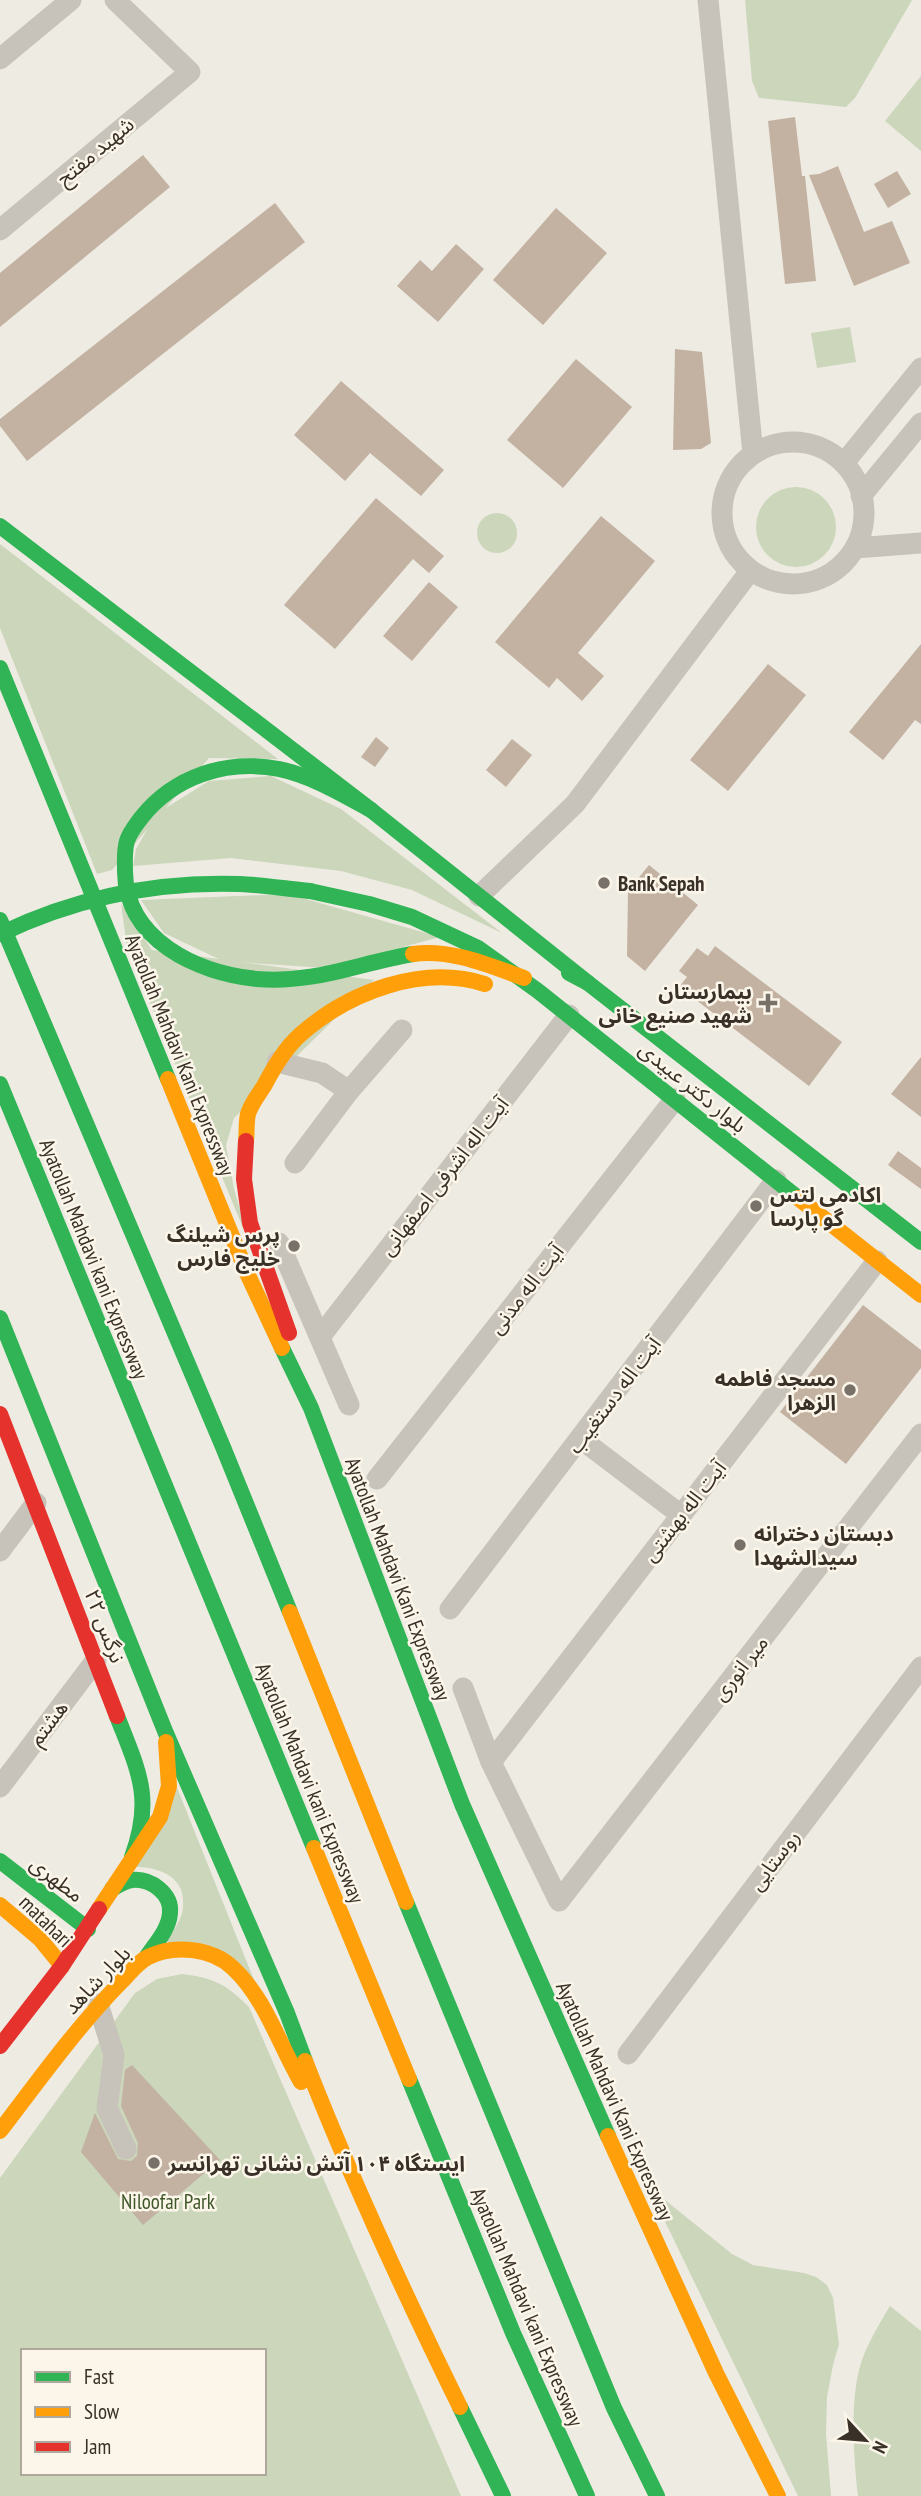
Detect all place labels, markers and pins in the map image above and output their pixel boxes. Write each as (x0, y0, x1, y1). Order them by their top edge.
place label: Bank Sepah (618, 870, 705, 897)
marker: Bank Sepah (596, 875, 612, 891)
place label: بیمارستان شهید صنیع خانی (598, 978, 752, 1031)
marker: بیمارستان شهید صنیع خانی (758, 993, 778, 1013)
place label: اکادمی لتس گو پارسا (770, 1181, 881, 1232)
marker: اکادمی لتس گو پارسا (748, 1198, 764, 1214)
place label: پرس شیلنگ خلیج فارس (167, 1221, 280, 1274)
marker: پرس شیلنگ خلیج فارس (286, 1238, 302, 1254)
place label: مسجد فاطمه الزهرا (715, 1365, 836, 1416)
marker: مسجد فاطمه الزهرا (842, 1382, 858, 1398)
place label: دبستان دخترانه سیدالشهدا (754, 1520, 894, 1571)
marker: دبستان دخترانه سیدالشهدا (732, 1537, 748, 1553)
place label: ایستگاه ۱۰۴ آتش ‌نشانی تهرانسر (167, 2150, 465, 2177)
marker: ایستگاه ۱۰۴ آتش ‌نشانی تهرانسر (146, 2155, 162, 2171)

